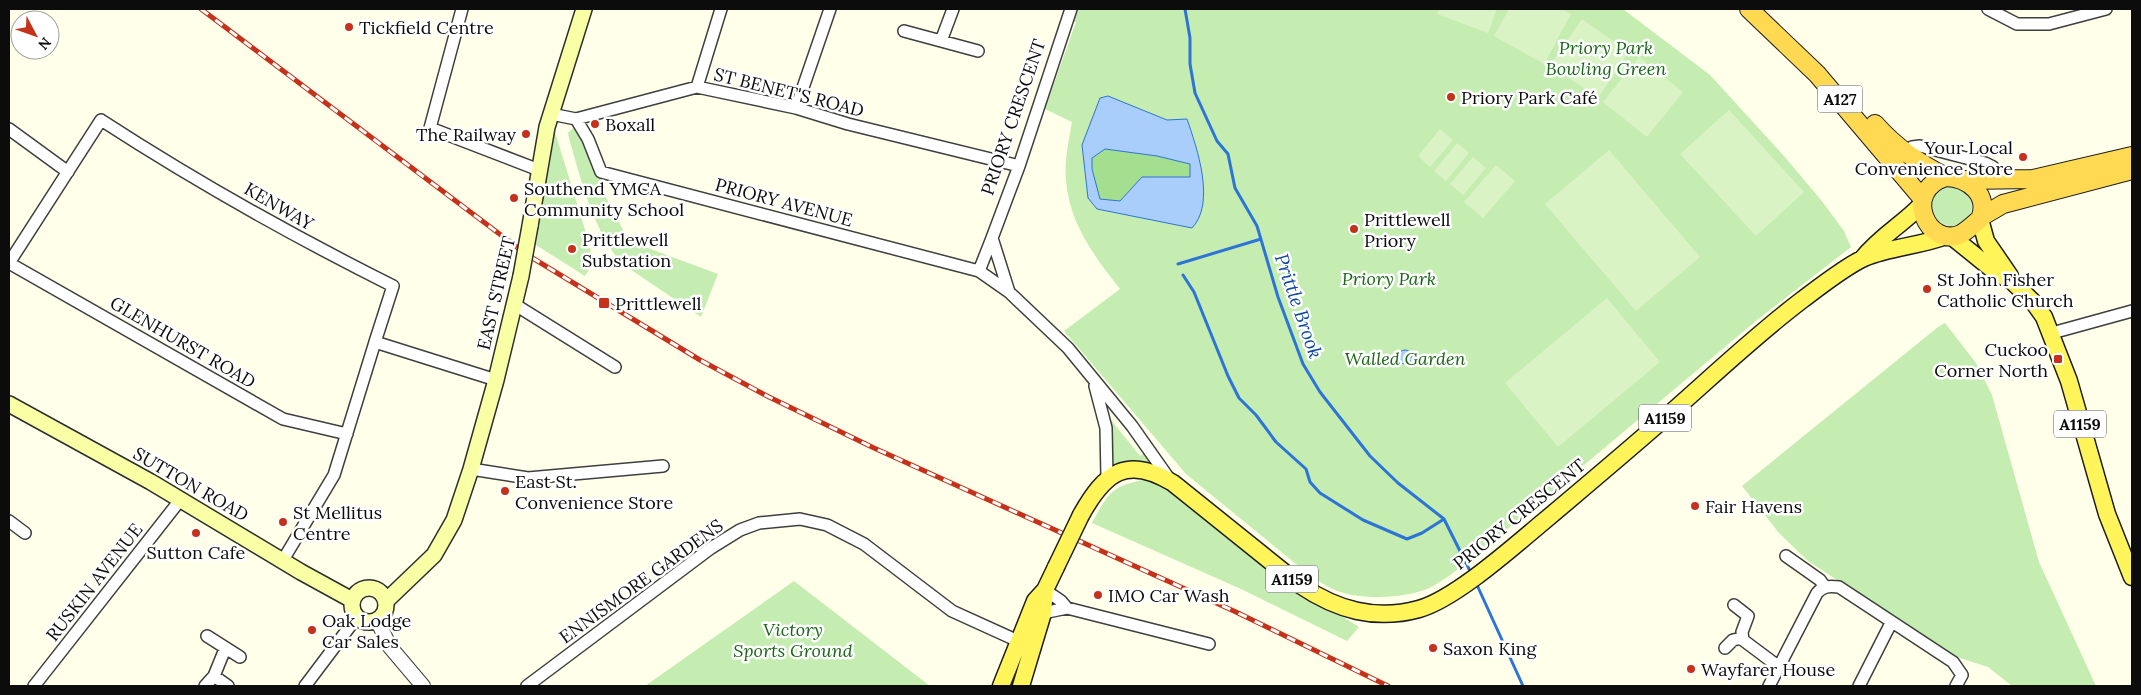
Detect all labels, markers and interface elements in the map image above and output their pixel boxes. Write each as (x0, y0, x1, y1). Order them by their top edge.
north arrow (10, 10, 60, 60)
place label: Tickfield Centre (359, 16, 494, 39)
marker: Tickfield Centre (343, 21, 355, 33)
text: N (34, 34, 55, 54)
street label: PRIORY CRESCENT (975, 35, 1051, 198)
park label: Priory Park Bowling Green (1546, 36, 1666, 80)
street label: ST BENET'S ROAD (712, 62, 866, 122)
place label: Priory Park Café (1461, 86, 1598, 109)
road number: A127 (1818, 86, 1862, 112)
marker: Priory Park Café (1445, 91, 1457, 103)
place label: Boxall (605, 113, 655, 136)
marker: Boxall (589, 118, 601, 130)
place label: The Railway (416, 123, 516, 146)
marker: The Railway (520, 128, 532, 140)
place label: Your Local Convenience Store (1855, 136, 2013, 180)
marker: Your Local Convenience Store (2017, 151, 2029, 163)
street label: PRIORY AVENUE (713, 173, 855, 231)
street label: KENWAY (240, 177, 318, 235)
place label: Southend YMCA Community School (524, 177, 684, 221)
marker: Southend YMCA Community School (508, 192, 520, 204)
place label: Prittlewell Priory (1364, 208, 1451, 252)
marker: Prittlewell Priory (1348, 223, 1360, 235)
place label: Prittlewell Substation (582, 228, 671, 272)
street label: EAST STREET (472, 234, 520, 352)
marker: Prittlewell Substation (566, 243, 578, 255)
water label: Prittle Brook (1270, 250, 1328, 362)
park label: Priory Park (1342, 267, 1436, 290)
place label: St John Fisher Catholic Church (1937, 268, 2074, 312)
marker: St John Fisher Catholic Church (1921, 283, 1933, 295)
street label: GLENHURST ROAD (106, 291, 260, 393)
place label: Prittlewell (615, 292, 702, 315)
marker: Prittlewell (597, 296, 611, 310)
place label: Cuckoo Corner North (1934, 338, 2048, 382)
park label: Walled Garden (1344, 347, 1466, 370)
marker: Cuckoo Corner North (2052, 353, 2064, 365)
road number: A1159 (1639, 404, 1691, 432)
road number: A1159 (2054, 410, 2106, 438)
street label: SUTTON ROAD (129, 442, 253, 526)
street label: PRIORY CRESCENT (1448, 453, 1590, 574)
place label: East St. Convenience Store (515, 470, 673, 514)
marker: East St. Convenience Store (499, 485, 511, 497)
place label: Fair Havens (1705, 495, 1802, 518)
marker: Fair Havens (1689, 500, 1701, 512)
place label: St Mellitus Centre (293, 501, 382, 545)
street label: ENNISMORE GARDENS (554, 514, 728, 648)
marker: St Mellitus Centre (277, 516, 289, 528)
street label: RUSKIN AVENUE (41, 518, 147, 646)
marker: Sutton Cafe (190, 527, 202, 539)
place label: Sutton Cafe (147, 541, 246, 564)
road number: A1159 (1266, 566, 1318, 592)
place label: IMO Car Wash (1108, 584, 1230, 607)
marker: IMO Car Wash (1092, 589, 1104, 601)
place label: Oak Lodge Car Sales (322, 609, 412, 653)
park label: Victory Sports Ground (733, 618, 853, 662)
marker: Oak Lodge Car Sales (306, 624, 318, 636)
place label: Saxon King (1443, 637, 1537, 660)
marker: Saxon King (1427, 642, 1439, 654)
place label: Wayfarer House (1701, 658, 1835, 681)
marker: Wayfarer House (1685, 663, 1697, 675)

